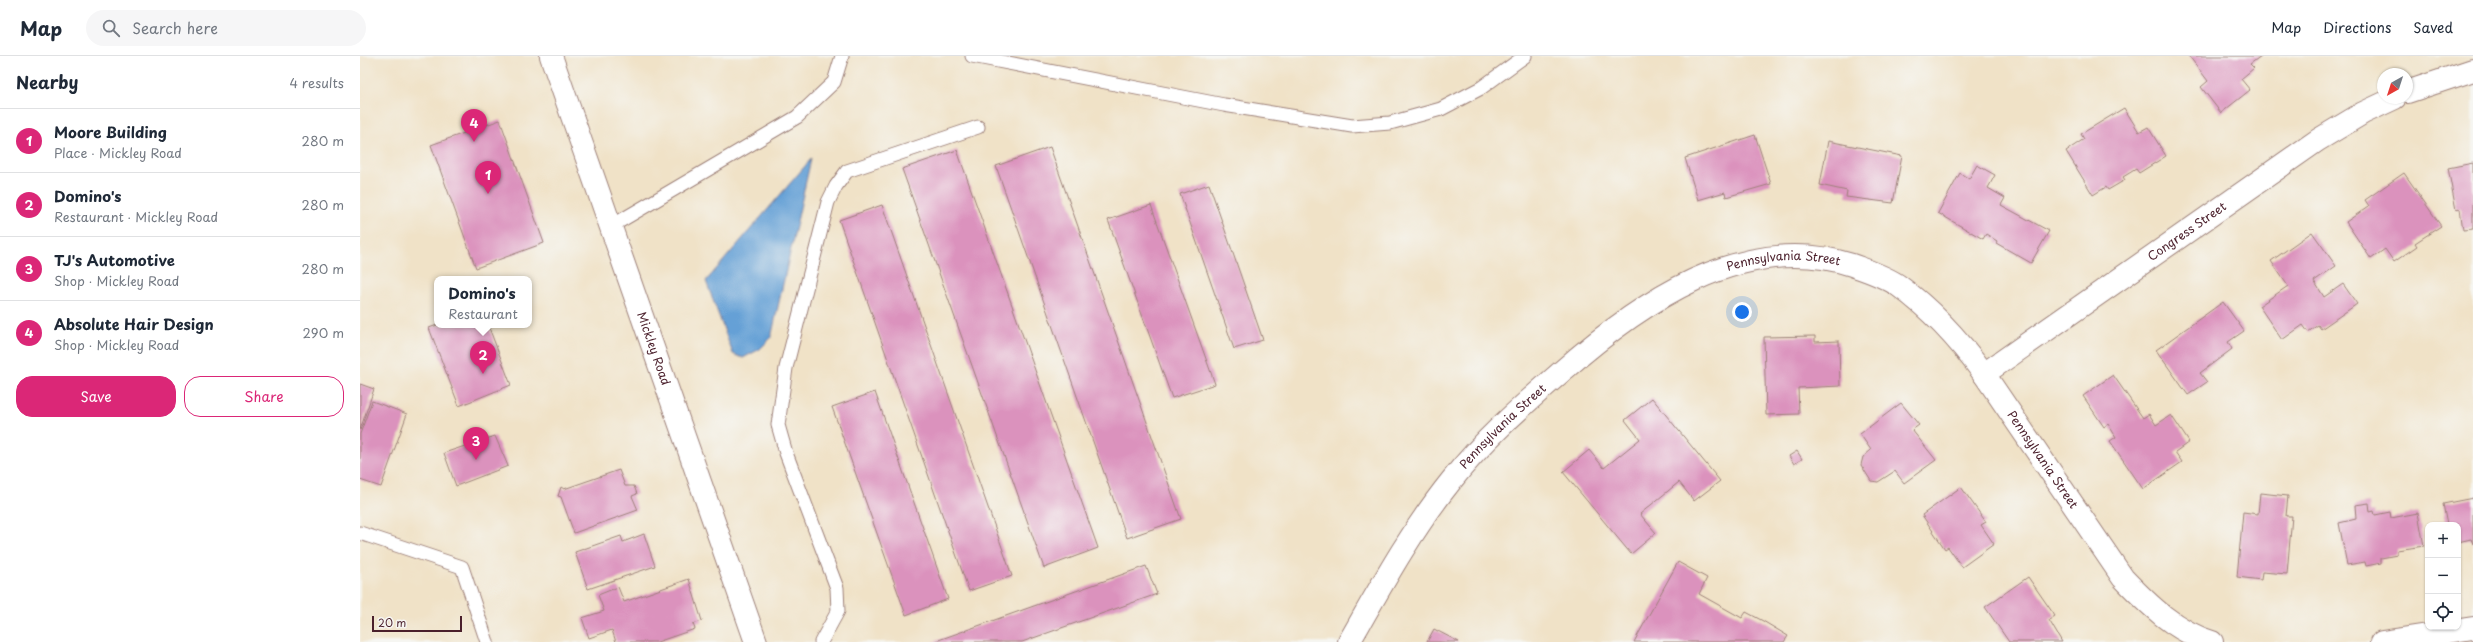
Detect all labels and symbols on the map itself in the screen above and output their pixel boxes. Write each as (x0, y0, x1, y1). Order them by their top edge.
north arrow (2377, 68, 2413, 104)
pin: 4 (461, 109, 487, 142)
pin: 1 (475, 161, 501, 194)
street label: Congress Street (2144, 197, 2230, 265)
street label: Pennsylvania Street (1724, 246, 1843, 275)
your location (1732, 302, 1752, 322)
street label: Mickley Road (633, 309, 675, 387)
pin: 2 (470, 341, 496, 374)
street label: Pennsylvania Street (1455, 379, 1550, 472)
street label: Pennsylvania Street (2003, 407, 2083, 512)
pin: 3 (463, 427, 489, 460)
scale bar (372, 614, 462, 633)

